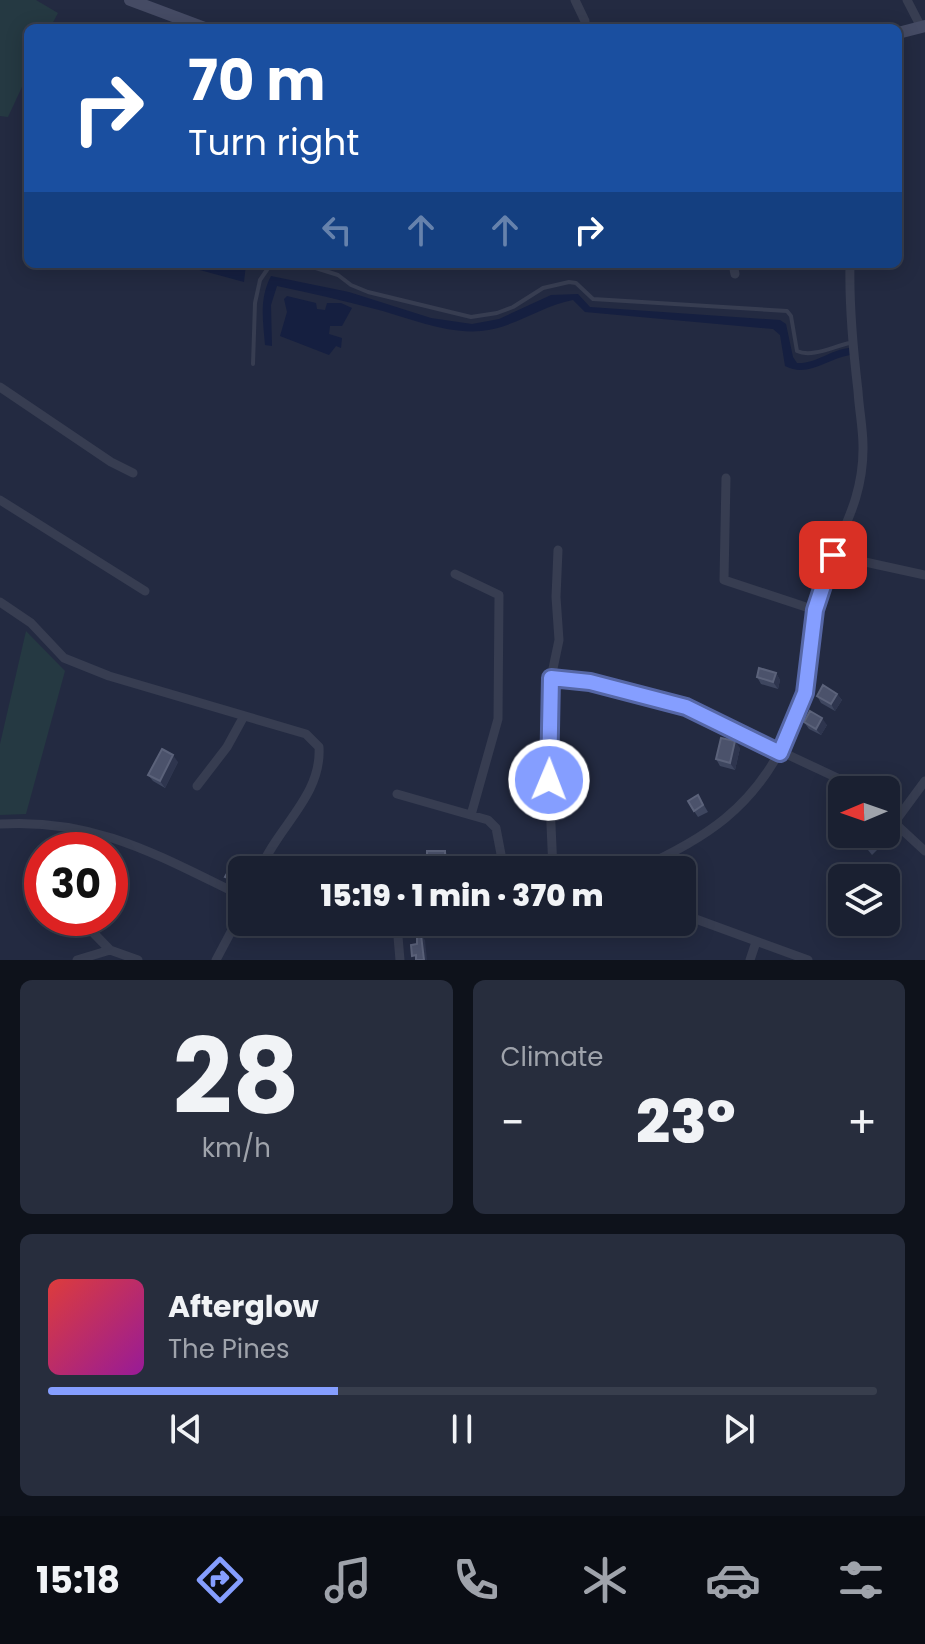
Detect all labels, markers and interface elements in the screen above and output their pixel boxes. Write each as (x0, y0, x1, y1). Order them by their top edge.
text: 70 m (188, 41, 326, 120)
icon: right (56, 56, 160, 160)
text: Turn right (188, 117, 359, 168)
icon: left (315, 208, 359, 252)
icon: ahead (399, 208, 443, 252)
icon: ahead (483, 208, 527, 252)
icon: right (567, 208, 611, 252)
pin (799, 521, 867, 589)
icon: arrive (811, 533, 855, 577)
position arrow (507, 738, 591, 822)
north arrow (828, 776, 900, 848)
map controls (828, 776, 900, 936)
speed limit sign: 30 (24, 832, 128, 936)
button: layers (828, 864, 900, 936)
text: 15:19 · 1 min · 370 m (320, 874, 604, 917)
text: 28 (173, 1004, 300, 1149)
text: Climate (501, 1039, 603, 1075)
text: 23° (636, 1080, 736, 1164)
text: − (501, 1092, 525, 1153)
text: + (847, 1092, 877, 1153)
text: km/h (202, 1130, 271, 1166)
text: Afterglow (168, 1285, 319, 1328)
text: The Pines (168, 1331, 290, 1367)
icon: previous (164, 1407, 208, 1451)
icon: pause (440, 1407, 484, 1451)
icon: next (717, 1407, 761, 1451)
icon: directions (192, 1552, 248, 1608)
icon: music (320, 1552, 376, 1608)
icon: phone (448, 1552, 504, 1608)
icon: climate (577, 1552, 633, 1608)
icon: car (705, 1552, 761, 1608)
icon: filters (833, 1552, 889, 1608)
text: 15:18 (36, 1555, 120, 1606)

